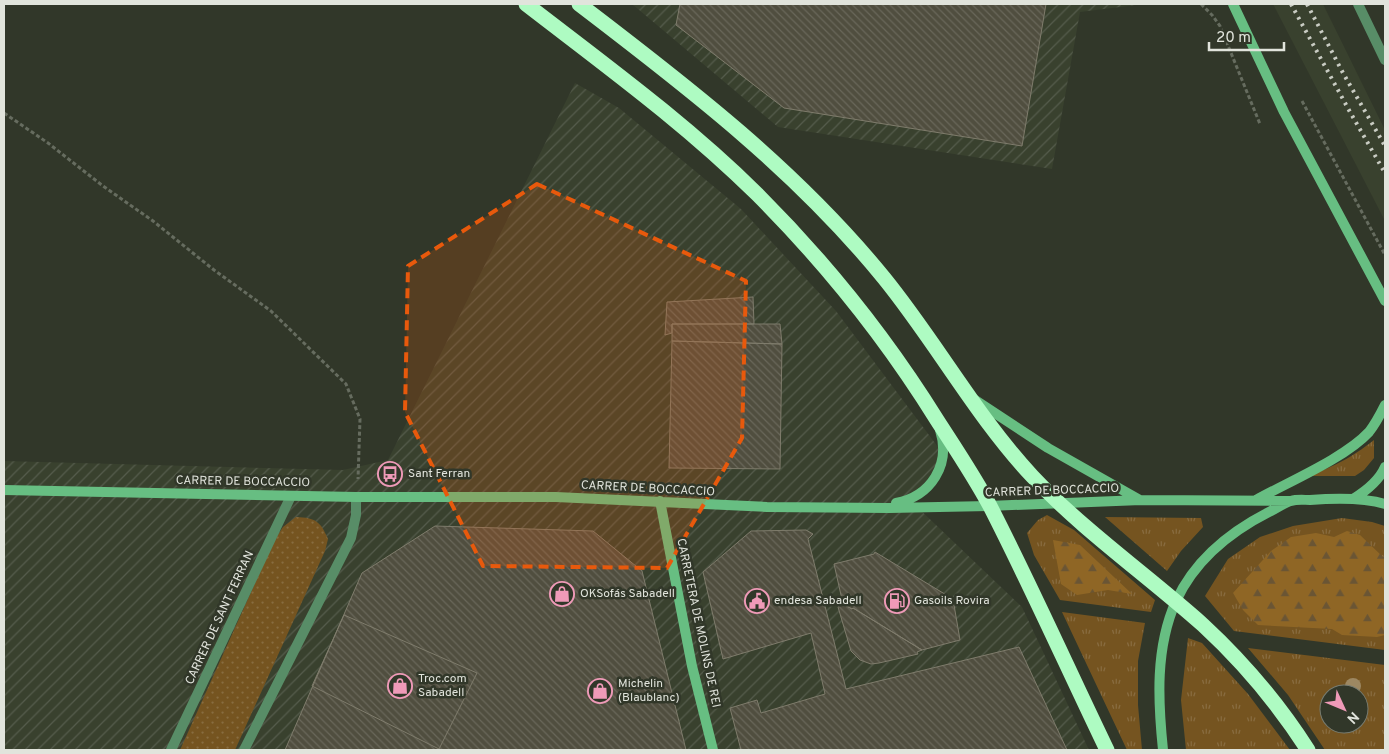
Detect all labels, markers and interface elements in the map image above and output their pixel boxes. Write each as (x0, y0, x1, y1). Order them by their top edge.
scale bar (1209, 20, 1284, 52)
text: 20 m (1216, 29, 1251, 48)
bus stop icon: Sant Ferran (377, 461, 403, 487)
place label: Sant Ferran (408, 466, 470, 482)
street label: CARRER DE BOCCACCIO (176, 473, 310, 491)
street label: CARRER DE BOCCACCIO (581, 477, 715, 501)
street label: CARRER DE BOCCACCIO (985, 481, 1119, 501)
street label: CARRETERA DE MOLINS DE REI (672, 537, 724, 709)
street label: CARRER DE SANT FERRAN (182, 549, 258, 687)
shop icon: OKSofás Sabadell (549, 581, 575, 607)
place label: OKSofás Sabadell (580, 586, 675, 602)
public building icon: endesa Sabadell (744, 588, 770, 614)
fuel station icon: Gasoils Rovira (884, 588, 910, 614)
place label: endesa Sabadell (774, 593, 862, 609)
place label: Gasoils Rovira (914, 593, 990, 609)
place label: Troc.com Sabadell (418, 671, 467, 701)
shop icon: Troc.com Sabadell (387, 673, 413, 699)
place label: Michelin (Blaublanc) (618, 676, 680, 706)
shop icon: Michelin (Blaublanc) (587, 678, 613, 704)
north arrow (1319, 684, 1369, 734)
text: N (1343, 707, 1362, 727)

